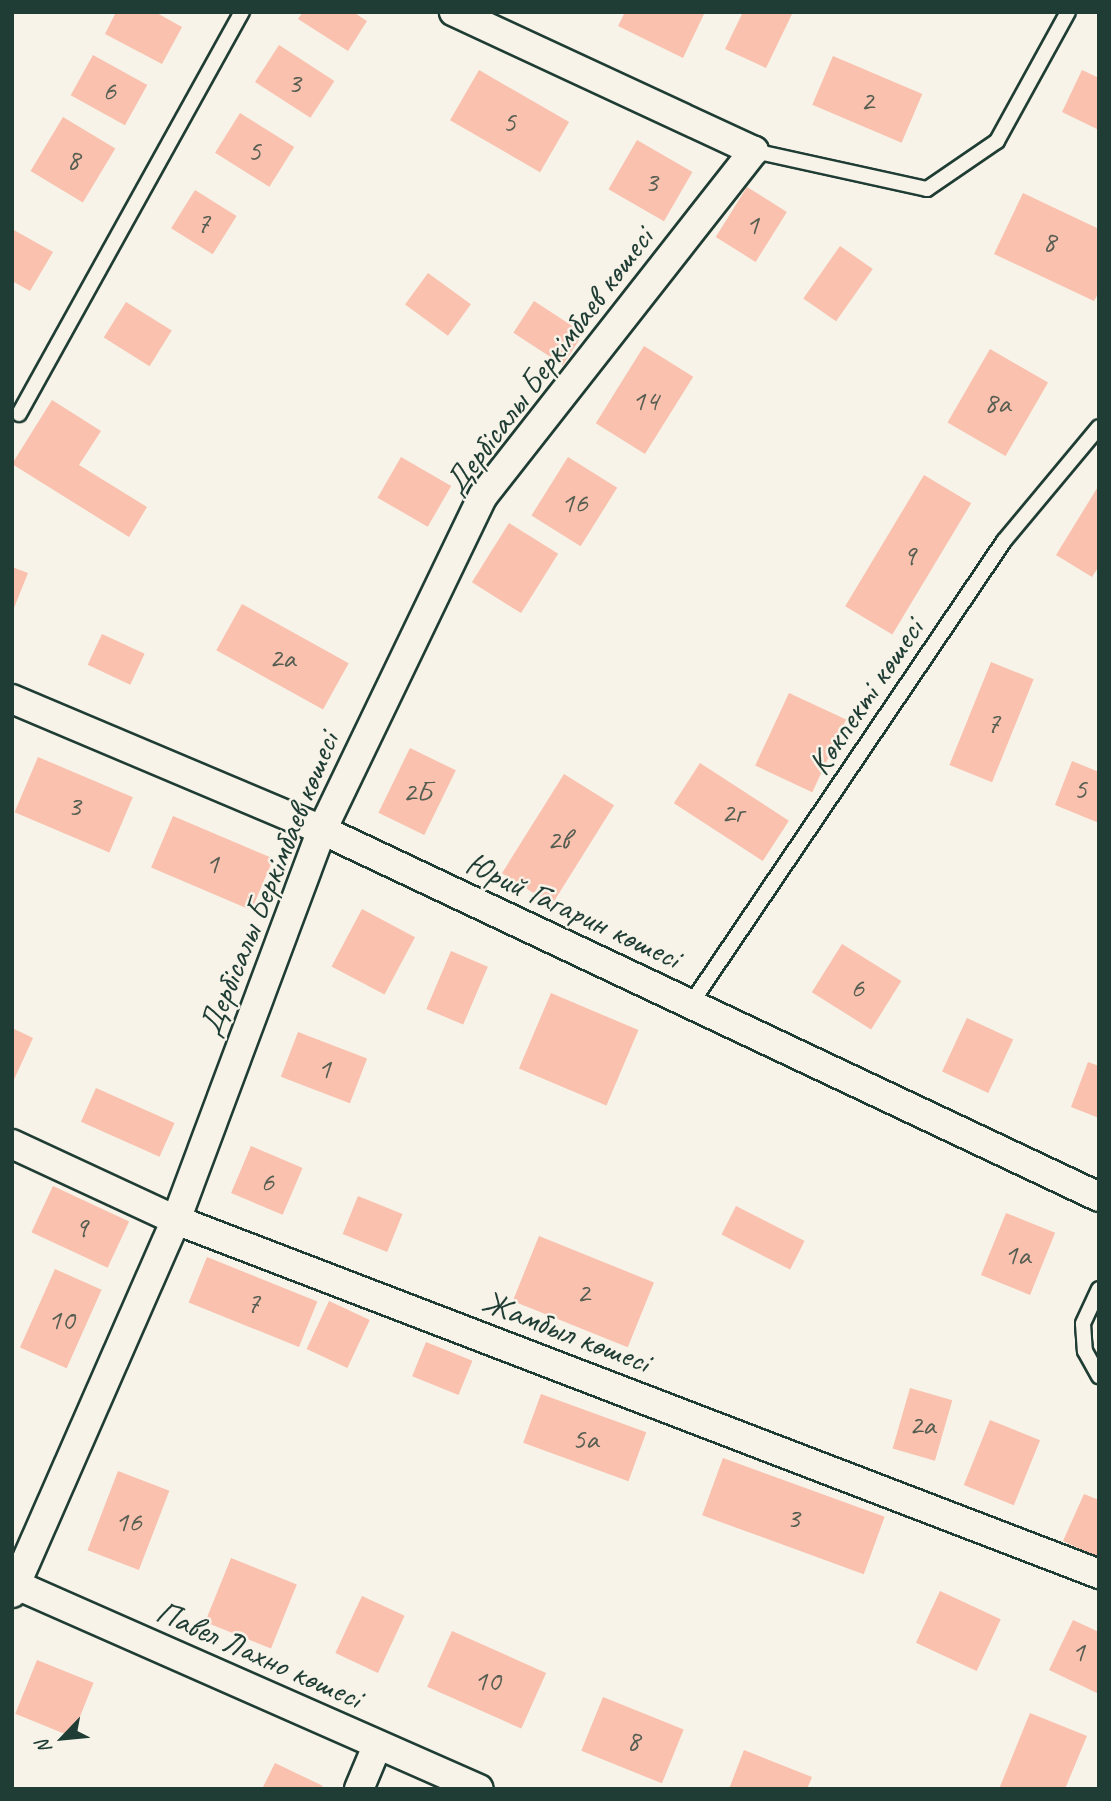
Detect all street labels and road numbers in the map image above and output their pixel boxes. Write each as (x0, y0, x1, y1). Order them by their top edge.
street label: Дербісалы Беркімбаев көшесі (436, 220, 662, 502)
street label: Көкпекті көшесі (799, 612, 933, 782)
street label: Дербісалы Беркімбаев көшесі (190, 726, 348, 1042)
street label: Юрий Гагарин көшесі (459, 844, 687, 978)
street label: Жамбыл көшесі (476, 1282, 656, 1382)
street label: Павел Лахно көшесі (149, 1592, 369, 1718)

